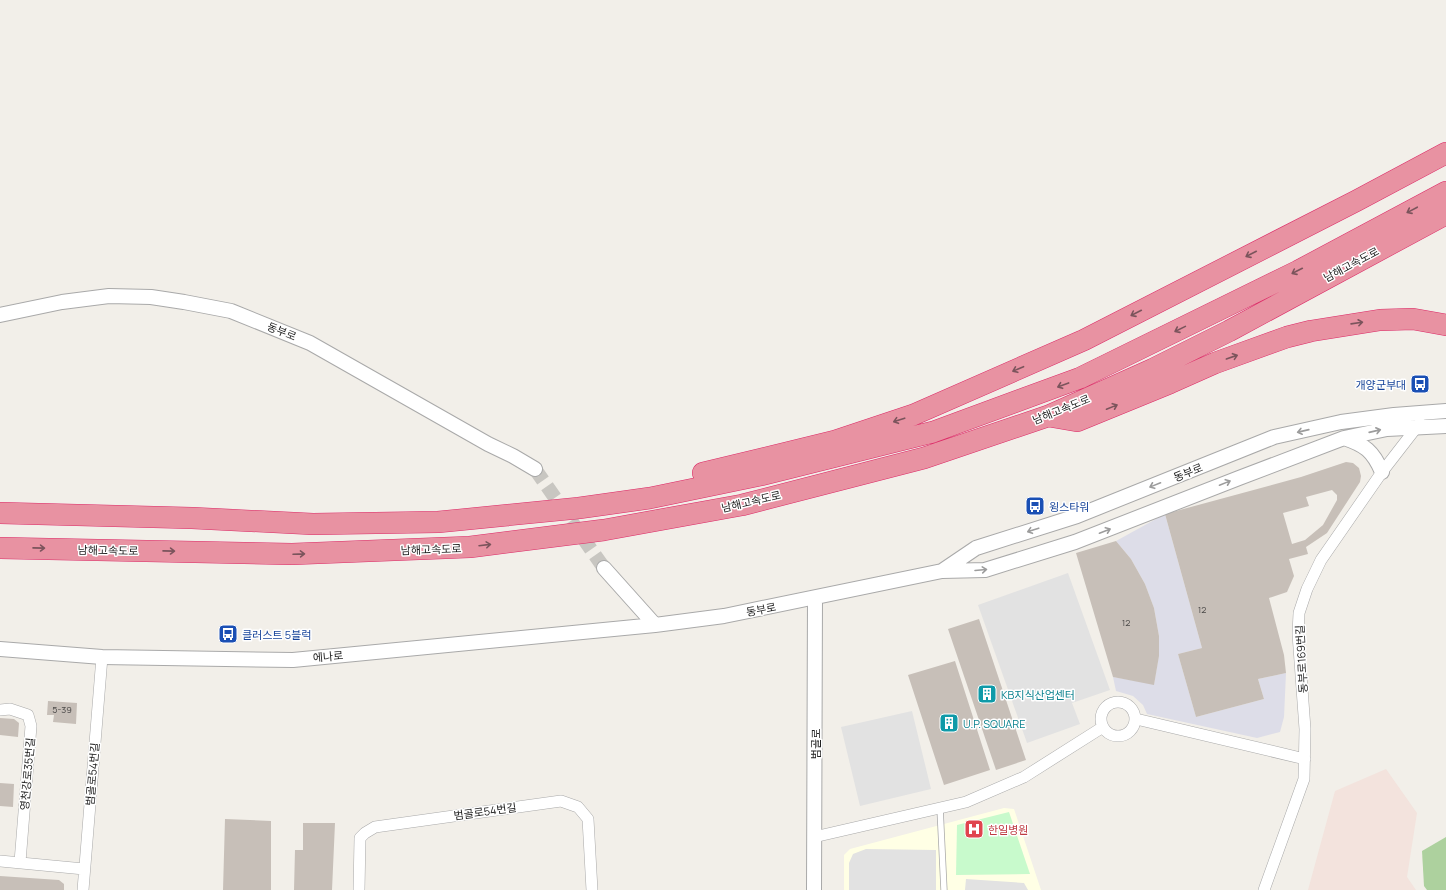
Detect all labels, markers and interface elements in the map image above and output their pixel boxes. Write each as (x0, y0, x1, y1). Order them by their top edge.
one-way arrow (1406, 207, 1418, 215)
street label: 남해고속도로 (1321, 243, 1381, 285)
one-way arrow (1245, 250, 1257, 258)
one-way arrow (1291, 268, 1303, 275)
one-way arrow (1130, 310, 1142, 318)
street label: 동부로 (265, 318, 299, 344)
one-way arrow (1350, 319, 1363, 327)
one-way arrow (1174, 326, 1186, 333)
one-way arrow (1226, 353, 1238, 361)
one-way arrow (1013, 366, 1025, 373)
bus stop icon: 개양군부대 (1409, 373, 1431, 395)
place label: 개양군부대 (1355, 377, 1406, 392)
one-way arrow (1057, 381, 1069, 389)
street label: 남해고속도로 (1030, 391, 1092, 427)
one-way arrow (1105, 402, 1117, 410)
one-way arrow (892, 417, 905, 424)
one-way arrow (1296, 427, 1309, 435)
one-way arrow (1368, 427, 1381, 435)
street label: 동부로 (1171, 459, 1205, 485)
one-way arrow (1219, 479, 1231, 486)
one-way arrow (1149, 482, 1161, 490)
street label: 남해고속도로 (720, 487, 782, 515)
bus stop icon: 윙스타워 (1024, 495, 1046, 517)
place label: 윙스타워 (1049, 499, 1089, 514)
one-way arrow (1026, 527, 1039, 534)
one-way arrow (1098, 527, 1110, 535)
street label: 남해고속도로 (400, 540, 462, 558)
street label: 남해고속도로 (78, 542, 138, 558)
one-way arrow (478, 542, 491, 549)
one-way arrow (32, 545, 45, 552)
one-way arrow (162, 547, 175, 555)
one-way arrow (292, 550, 305, 558)
one-way arrow (974, 566, 987, 573)
street label: 동부로 (745, 599, 777, 619)
house number: 12 (1198, 603, 1206, 616)
house number: 12 (1122, 616, 1130, 629)
bus stop icon: 클러스트 5블럭 (217, 623, 239, 645)
street label: 동부로169번길 (1292, 624, 1310, 694)
place label: 클러스트 5블럭 (242, 627, 311, 642)
street label: 에나로 (312, 647, 344, 665)
building icon: KB지식산업센터 (976, 683, 998, 705)
place label: KB지식산업센터 (1001, 687, 1075, 702)
house number: 5-39 (52, 703, 72, 716)
building icon: U.P. SQUARE (938, 712, 960, 734)
place label: U.P. SQUARE (963, 716, 1025, 731)
street label: 범골로 (808, 729, 823, 759)
street label: 영천강로35번길 (16, 737, 38, 811)
street label: 범골로54번길 (82, 742, 102, 806)
street label: 범골로54번길 (453, 799, 517, 823)
hospital icon: 한일병원 (963, 818, 985, 840)
place label: 한일병원 (988, 822, 1028, 837)

